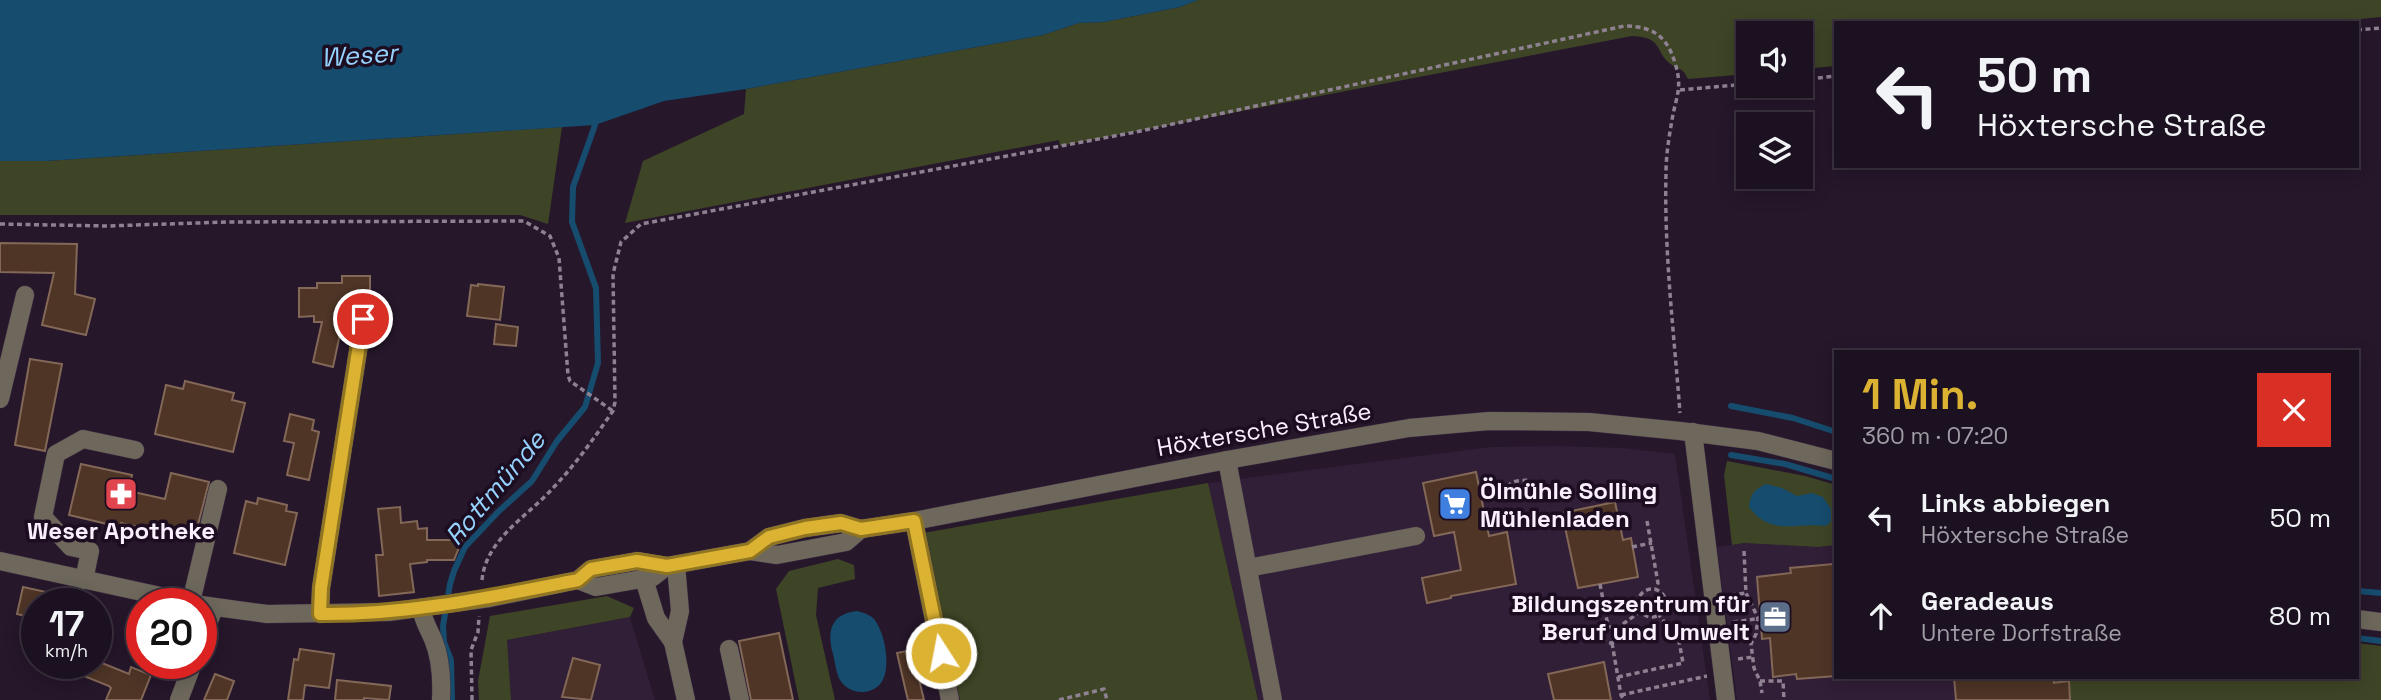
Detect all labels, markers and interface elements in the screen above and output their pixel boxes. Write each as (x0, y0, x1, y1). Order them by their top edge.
map controls (1736, 21, 1813, 189)
button: sound (1736, 21, 1813, 98)
water label: Weser (320, 35, 402, 75)
text: 50 m (1977, 44, 2092, 106)
icon: left (1862, 49, 1953, 140)
text: Höxtersche Straße (1977, 105, 2267, 145)
button: layers (1736, 112, 1813, 189)
pin (333, 289, 393, 349)
icon: arrive (344, 300, 382, 338)
text: 1 Min. (1862, 368, 1978, 421)
button: close (2257, 373, 2331, 447)
street label: Höxtersche Straße (1154, 395, 1374, 463)
text: 360 m · 07:20 (1862, 421, 2008, 451)
water label: Rottmünde (437, 423, 554, 552)
pharmacy icon: Weser Apotheke (102, 475, 140, 513)
place label: Ölmühle Solling Mühlenladen (1480, 475, 1657, 534)
supermarket icon: Ölmühle Solling Mühlenladen (1436, 485, 1474, 523)
text: Links abbiegen (1921, 486, 2110, 520)
icon: left (1862, 499, 1900, 537)
text: 50 m (2270, 501, 2331, 535)
place label: Weser Apotheke (27, 515, 215, 546)
text: Höxtersche Straße (1921, 520, 2129, 550)
text: Geradeaus (1921, 584, 2054, 618)
speed limit sign: 20 (126, 588, 217, 679)
place label: Bildungszentrum für Beruf und Umwelt (1511, 588, 1750, 647)
icon: ahead (1862, 597, 1900, 635)
office icon: Bildungszentrum für Beruf und Umwelt (1756, 598, 1794, 636)
text: 80 m (2269, 599, 2331, 633)
text: 17 (49, 602, 84, 646)
position arrow (904, 616, 978, 690)
text: Untere Dorfstraße (1921, 618, 2122, 648)
text: km/h (45, 639, 88, 662)

